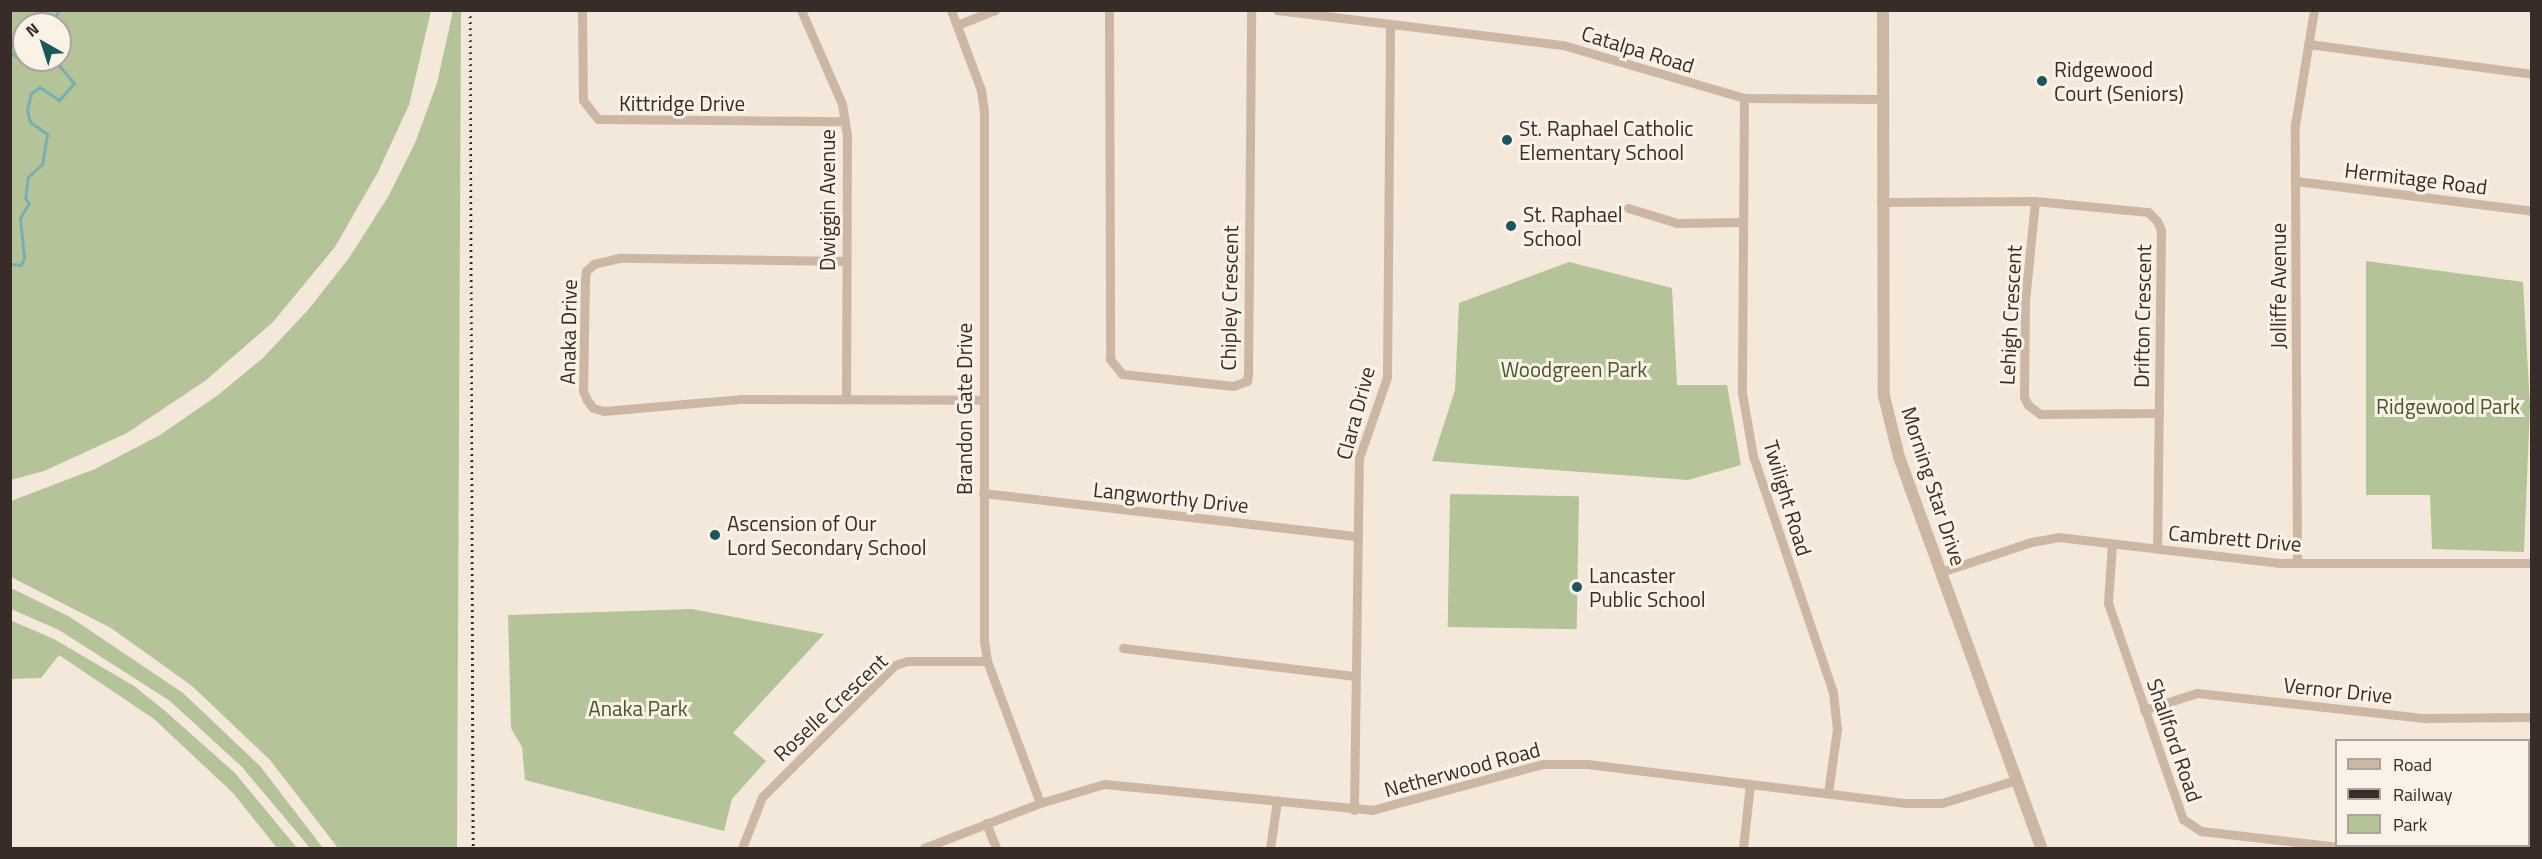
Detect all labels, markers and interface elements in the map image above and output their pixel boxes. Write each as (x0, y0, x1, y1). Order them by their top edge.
north arrow (12, 12, 72, 72)
text: N (20, 17, 44, 42)
street label: Catalpa Road (1579, 20, 1697, 78)
place label: Ridgewood Court (Seniors) (2054, 56, 2184, 106)
marker: Ridgewood Court (Seniors) (2035, 74, 2049, 88)
street label: Kittridge Drive (619, 90, 745, 116)
place label: St. Raphael Catholic Elementary School (1519, 115, 1693, 165)
street label: Dwiggin Avenue (814, 129, 840, 271)
marker: St. Raphael Catholic Elementary School (1500, 133, 1514, 147)
street label: Hermitage Road (2343, 157, 2489, 199)
place label: St. Raphael School (1523, 201, 1622, 251)
marker: St. Raphael School (1504, 219, 1518, 233)
street label: Jolliffe Avenue (2265, 223, 2291, 349)
street label: Chipley Crescent (1215, 225, 1243, 371)
street label: Lehigh Crescent (1994, 244, 2026, 386)
street label: Drifton Crescent (2128, 244, 2156, 388)
street label: Anaka Drive (554, 279, 582, 385)
street label: Brandon Gate Drive (951, 323, 977, 495)
park label: Woodgreen Park (1501, 356, 1647, 382)
street label: Clara Drive (1331, 364, 1379, 462)
park label: Ridgewood Park (2376, 393, 2520, 419)
street label: Morning Star Drive (1896, 403, 1972, 569)
street label: Twilight Road (1759, 437, 1817, 559)
street label: Langworthy Drive (1092, 476, 1250, 518)
place label: Ascension of Our Lord Secondary School (727, 510, 927, 560)
street label: Cambrett Drive (2167, 520, 2303, 556)
marker: Ascension of Our Lord Secondary School (708, 528, 722, 542)
place label: Lancaster Public School (1589, 562, 1706, 612)
marker: Lancaster Public School (1570, 580, 1584, 594)
street label: Roselle Crescent (768, 648, 892, 766)
street label: Vernor Drive (2282, 672, 2394, 708)
street label: Shallford Road (2142, 675, 2208, 805)
park label: Anaka Park (588, 695, 688, 721)
street label: Netherwood Road (1381, 736, 1543, 802)
legend (2335, 739, 2530, 847)
text: Road (2393, 751, 2432, 778)
text: Railway (2393, 781, 2452, 808)
text: Park (2393, 811, 2427, 838)

